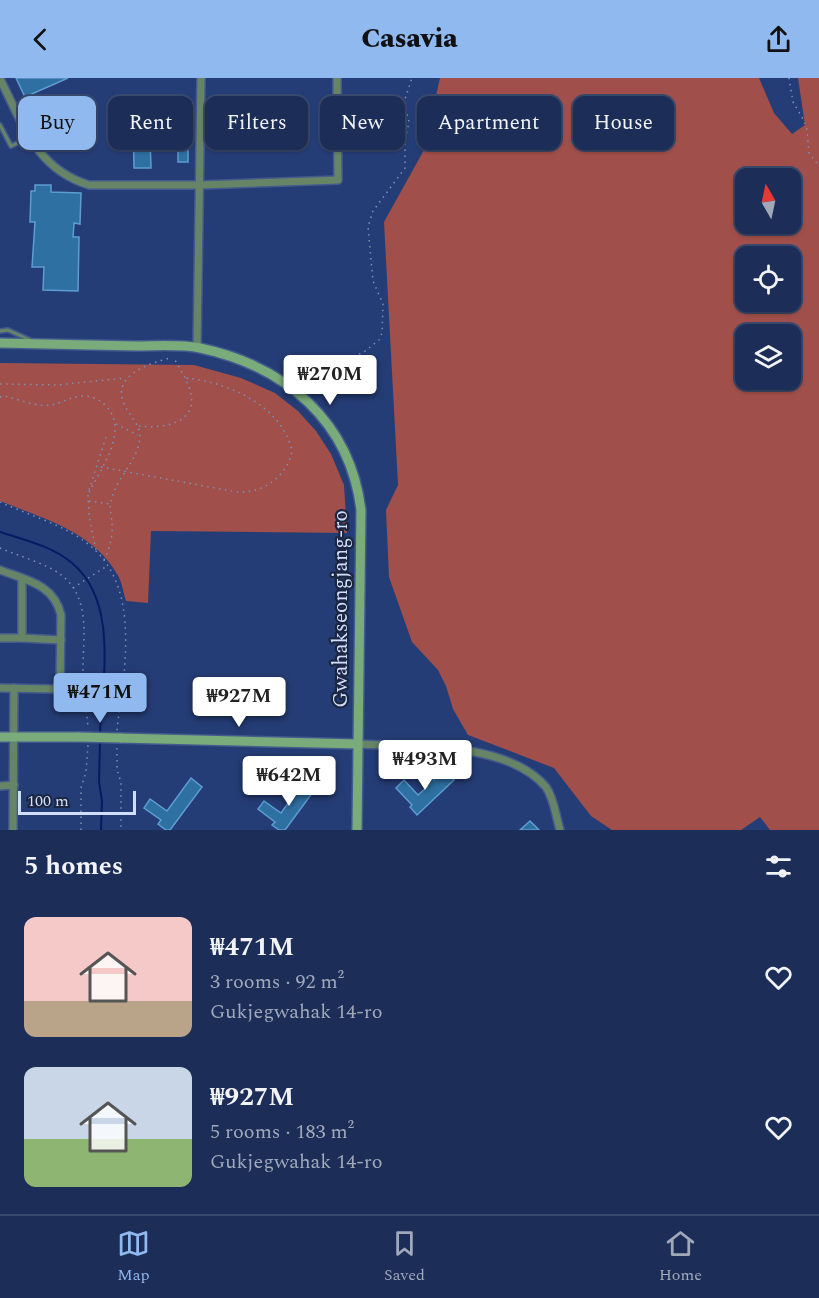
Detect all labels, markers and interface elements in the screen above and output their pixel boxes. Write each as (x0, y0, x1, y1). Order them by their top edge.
text: Casavia (361, 18, 458, 60)
icon: back (24, 23, 57, 56)
icon: share (762, 23, 795, 56)
chip: Buy (18, 96, 96, 150)
chip: Rent (108, 96, 193, 150)
chip: Filters (205, 96, 308, 150)
chip: New (320, 96, 405, 150)
chip: Apartment (417, 96, 561, 150)
chip: House (573, 96, 674, 150)
north arrow (735, 168, 801, 234)
map controls (735, 168, 801, 390)
button: locate (735, 246, 801, 312)
button: layers (735, 324, 801, 390)
pin: ₩270M (288, 355, 372, 406)
text: ₩270M (298, 359, 362, 389)
street label: Gwahakseongjang-ro (325, 510, 357, 708)
pin: ₩471M (58, 673, 142, 724)
text: ₩471M (68, 677, 132, 707)
pin: ₩927M (197, 677, 281, 728)
text: ₩927M (207, 681, 271, 711)
pin: ₩493M (383, 740, 467, 791)
text: ₩493M (393, 744, 457, 774)
pin: ₩642M (247, 756, 331, 807)
text: ₩642M (257, 760, 321, 790)
scale bar (18, 788, 136, 816)
text: 100 m (27, 789, 69, 813)
text: 5 homes (24, 846, 123, 886)
icon: filters (762, 850, 795, 883)
text: ₩471M (210, 927, 294, 967)
icon: home (72, 941, 144, 1013)
icon: heart (762, 961, 795, 994)
text: 3 rooms · 92 m² (210, 967, 344, 997)
text: Gukjegwahak 14-ro (210, 997, 383, 1027)
text: ₩927M (210, 1077, 294, 1117)
icon: home (72, 1091, 144, 1163)
icon: heart (762, 1111, 795, 1144)
text: 5 rooms · 183 m² (210, 1117, 354, 1147)
text: Gukjegwahak 14-ro (210, 1147, 383, 1177)
tab: Map (117, 1227, 150, 1287)
tab: Saved (384, 1227, 425, 1287)
tab: Home (659, 1227, 702, 1287)

